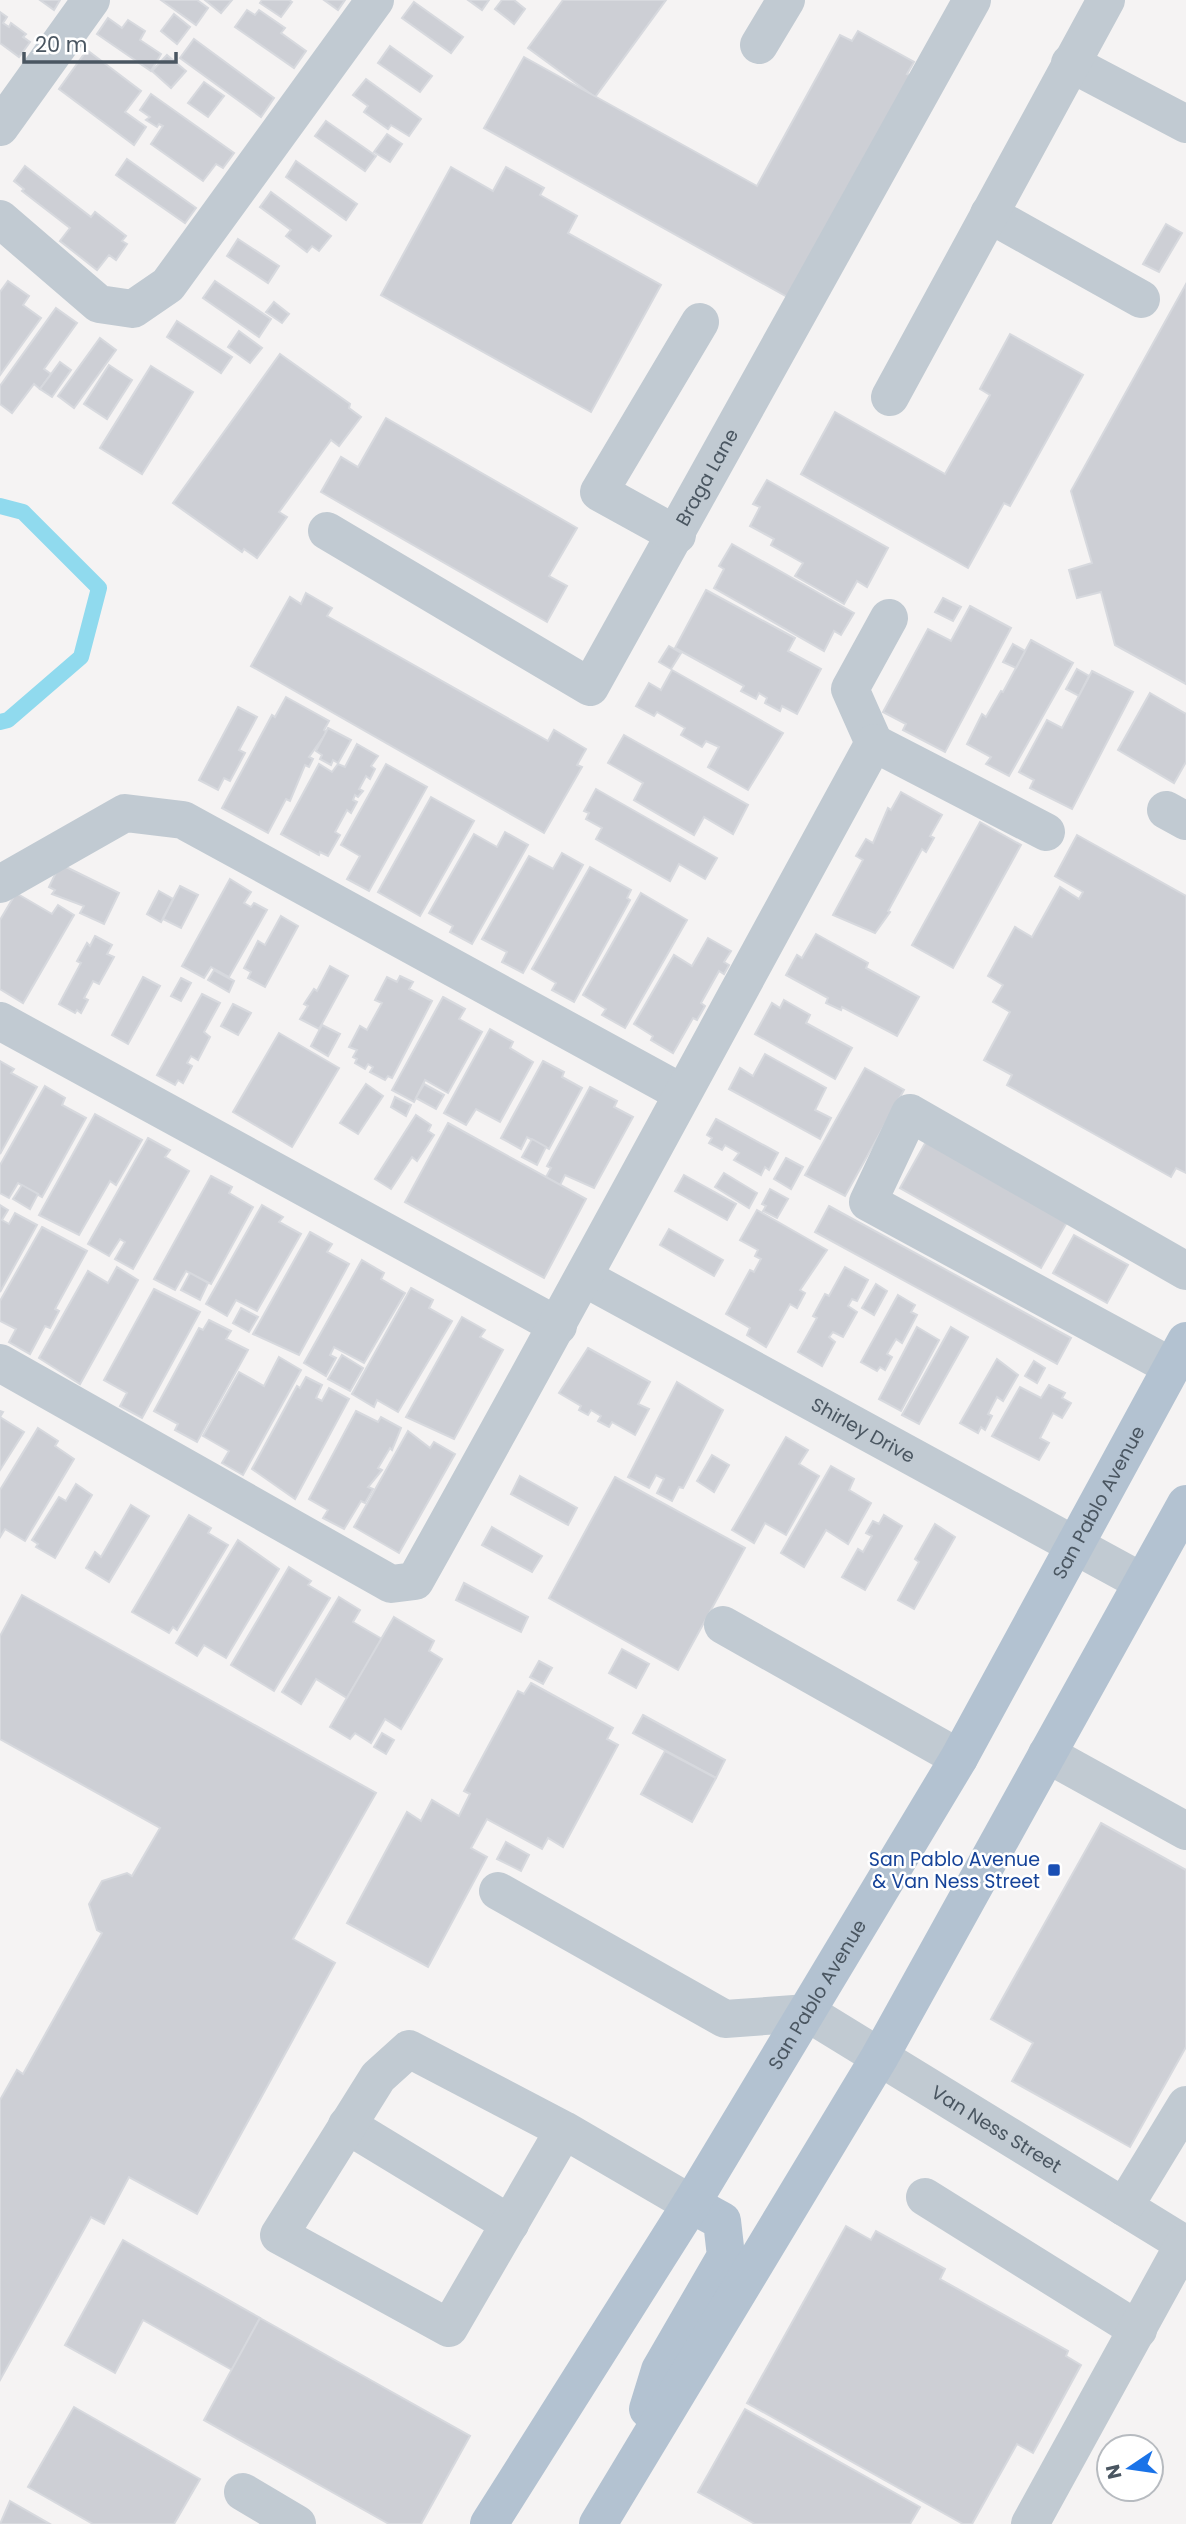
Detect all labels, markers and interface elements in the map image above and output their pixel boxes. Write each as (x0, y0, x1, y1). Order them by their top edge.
scale bar (24, 21, 177, 65)
text: 20 m (35, 30, 88, 59)
street label: Braga Lane (669, 424, 745, 531)
street label: Shirley Drive (806, 1391, 920, 1470)
street label: San Pablo Avenue (1046, 1421, 1152, 1584)
place label: San Pablo Avenue & Van Ness Street (869, 1846, 1040, 1895)
marker: San Pablo Avenue & Van Ness Street (1046, 1862, 1062, 1878)
street label: San Pablo Avenue (762, 1914, 873, 2075)
street label: Van Ness Street (926, 2079, 1067, 2180)
north arrow (1095, 2433, 1165, 2503)
text: N (1099, 2462, 1129, 2482)

